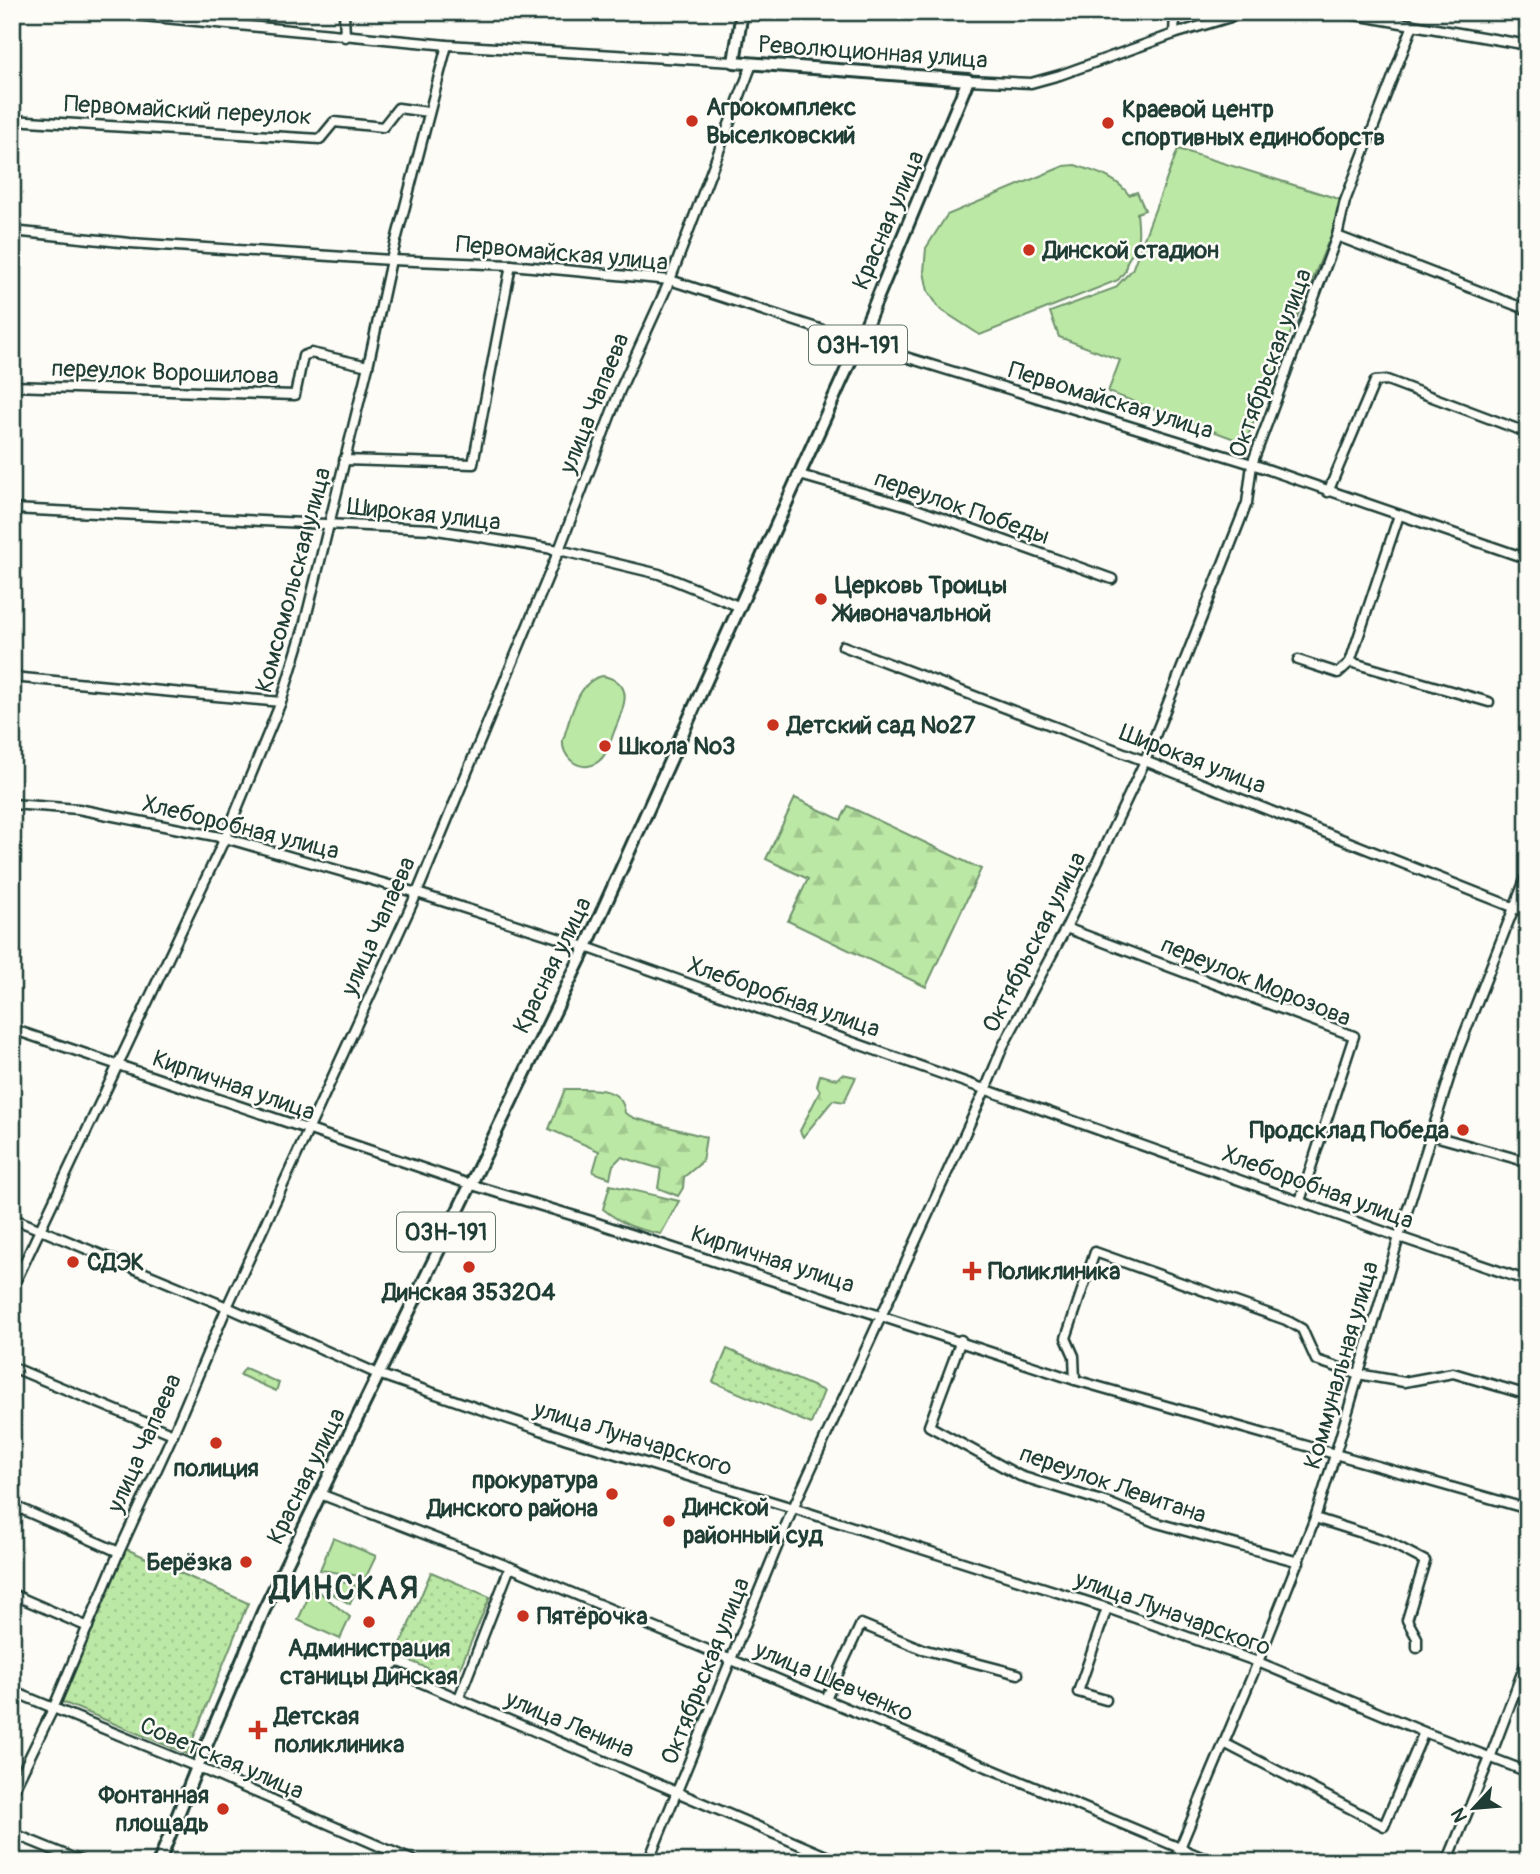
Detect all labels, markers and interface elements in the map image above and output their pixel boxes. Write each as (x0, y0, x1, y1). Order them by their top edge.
street label: Революционная улица (757, 30, 989, 75)
street label: Первомайский переулок (63, 90, 313, 131)
place label: Агрокомплекс Выселковский (706, 93, 856, 150)
place label: Краевой центр спортивных единоборств (1121, 95, 1385, 152)
marker: Агрокомплекс Выселковский (684, 113, 700, 129)
marker: Краевой центр спортивных единоборств (1100, 115, 1116, 131)
street label: Красная улица (846, 146, 931, 294)
street label: Первомайская улица (455, 230, 669, 277)
place label: Динской стадион (1041, 236, 1219, 265)
marker: Динской стадион (1021, 242, 1037, 258)
street label: Октябрьская улица (1223, 265, 1318, 462)
road number: 03Н-191 (809, 326, 907, 364)
street label: улица Чапаева (553, 329, 636, 478)
street label: переулок Ворошилова (51, 354, 279, 391)
street label: Первомайская улица (1005, 356, 1217, 445)
street label: Комсомольская улица (249, 464, 338, 696)
street label: переулок Победы (870, 464, 1053, 551)
street label: Широкая улица (346, 492, 502, 537)
place label: Церковь Троицы Живоначальной (831, 571, 1007, 628)
marker: Церковь Троицы Живоначальной (813, 591, 829, 607)
place label: Детский сад №27 (785, 711, 976, 740)
marker: Детский сад №27 (765, 717, 781, 733)
street label: Широкая улица (1116, 718, 1270, 801)
place label: Школа №3 (618, 732, 735, 761)
marker: Школа №3 (597, 738, 613, 754)
street label: Хлеборобная улица (140, 789, 342, 866)
street label: Октябрьская улица (976, 847, 1093, 1037)
street label: улица Чапаева (335, 852, 422, 1001)
street label: Красная улица (507, 892, 598, 1038)
street label: переулок Морозова (1157, 930, 1355, 1033)
street label: Хлеборобная улица (684, 951, 884, 1044)
street label: Кирпичная улица (149, 1044, 319, 1127)
place label: Продсклад Победа (1250, 1116, 1449, 1145)
marker: Продсклад Победа (1455, 1122, 1471, 1138)
street label: Хлеборобная улица (1218, 1139, 1417, 1236)
road number: 03Н-191 (397, 1212, 495, 1252)
street label: Кирпичная улица (687, 1219, 858, 1300)
place label: СДЭК (87, 1248, 144, 1277)
marker: СДЭК (65, 1254, 81, 1270)
place label: Поликлиника (988, 1257, 1120, 1286)
street label: Коммунальная улица (1298, 1258, 1385, 1472)
marker: Динская 353204 (461, 1259, 477, 1275)
marker: Поликлиника (962, 1261, 982, 1281)
place label: Динская 353204 (381, 1278, 555, 1307)
street label: улица Чапаева (101, 1369, 188, 1518)
street label: улица Луначарского (529, 1394, 736, 1482)
street label: Красная улица (261, 1403, 352, 1549)
marker: полиция (208, 1435, 224, 1451)
street label: переулок Левитана (1016, 1439, 1210, 1530)
place label: полиция (173, 1454, 259, 1483)
place label: прокуратура Динского района (425, 1466, 598, 1523)
marker: прокуратура Динского района (604, 1486, 620, 1502)
place label: Динской районный суд (681, 1493, 823, 1550)
marker: Динской районный суд (661, 1513, 677, 1529)
place label: Берёзка (146, 1548, 232, 1577)
marker: Берёзка (238, 1554, 254, 1570)
street label: улица Луначарского (1070, 1564, 1275, 1662)
district label: ДИНСКАЯ (268, 1569, 420, 1609)
street label: Октябрьская улица (655, 1573, 756, 1769)
place label: Пятёрочка (537, 1602, 648, 1631)
marker: Пятёрочка (515, 1608, 531, 1624)
marker: Администрация станицы Динская (361, 1614, 377, 1630)
place label: Администрация станицы Динская (279, 1634, 458, 1691)
street label: улица Шевченко (749, 1635, 918, 1728)
street label: улица Ленина (500, 1684, 639, 1765)
place label: Детская поликлиника (272, 1702, 404, 1759)
street label: Советская улица (135, 1711, 308, 1806)
marker: Детская поликлиника (248, 1720, 268, 1740)
north arrow (1438, 1772, 1508, 1842)
place label: Фонтанная площадь (97, 1781, 209, 1838)
marker: Фонтанная площадь (215, 1801, 231, 1817)
text: N (1446, 1804, 1473, 1826)

